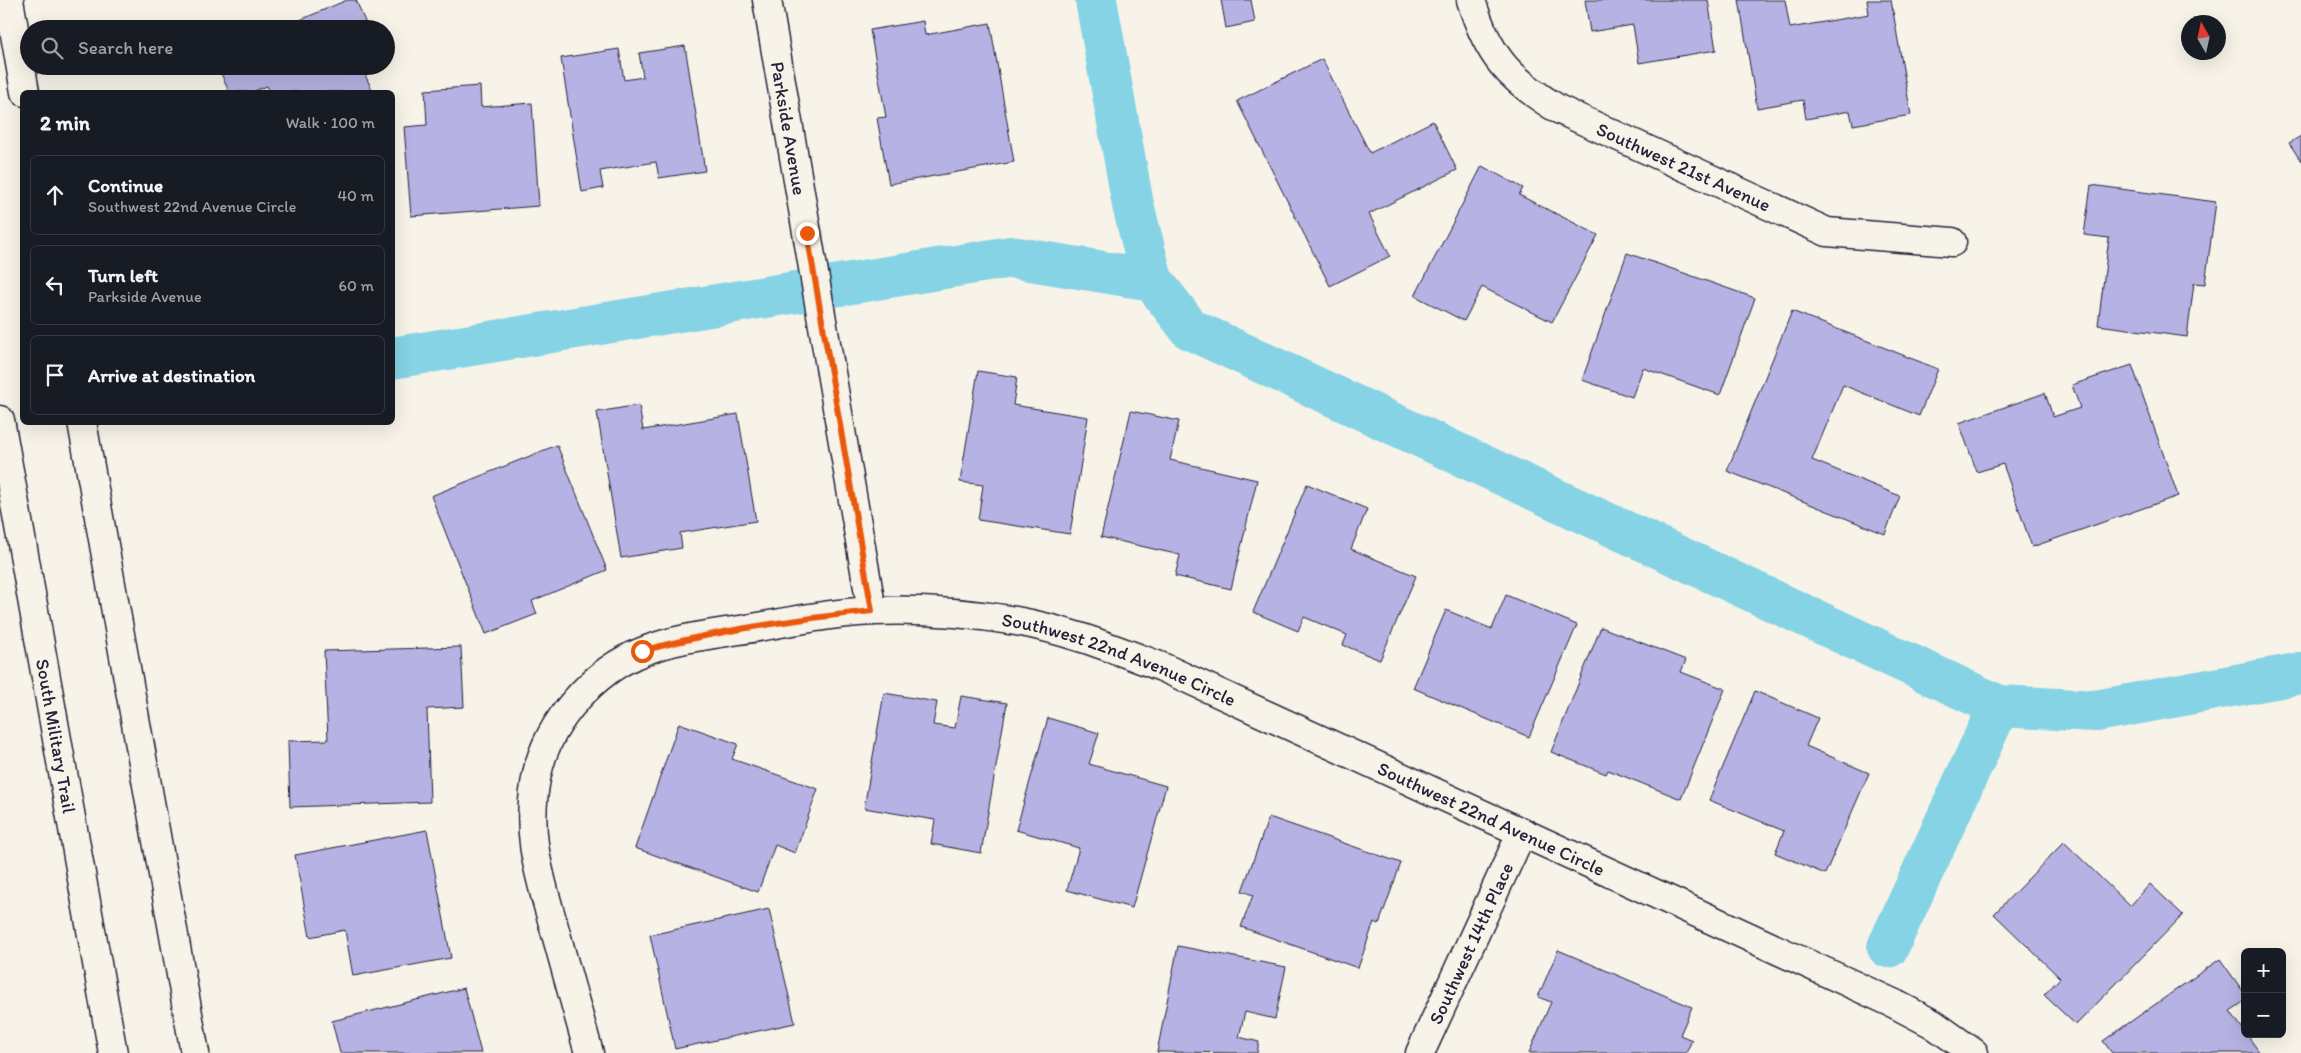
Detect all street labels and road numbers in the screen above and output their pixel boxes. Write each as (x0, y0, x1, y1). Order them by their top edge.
street label: Parkside Avenue (766, 60, 811, 197)
street label: Southwest 21st Avenue (1593, 117, 1774, 217)
street label: Southwest 22nd Avenue Circle (1000, 608, 1240, 711)
street label: South Military Trail (31, 657, 81, 816)
street label: Southwest 22nd Avenue Circle (1374, 757, 1608, 881)
street label: Southwest 14th Place (1424, 859, 1518, 1028)

